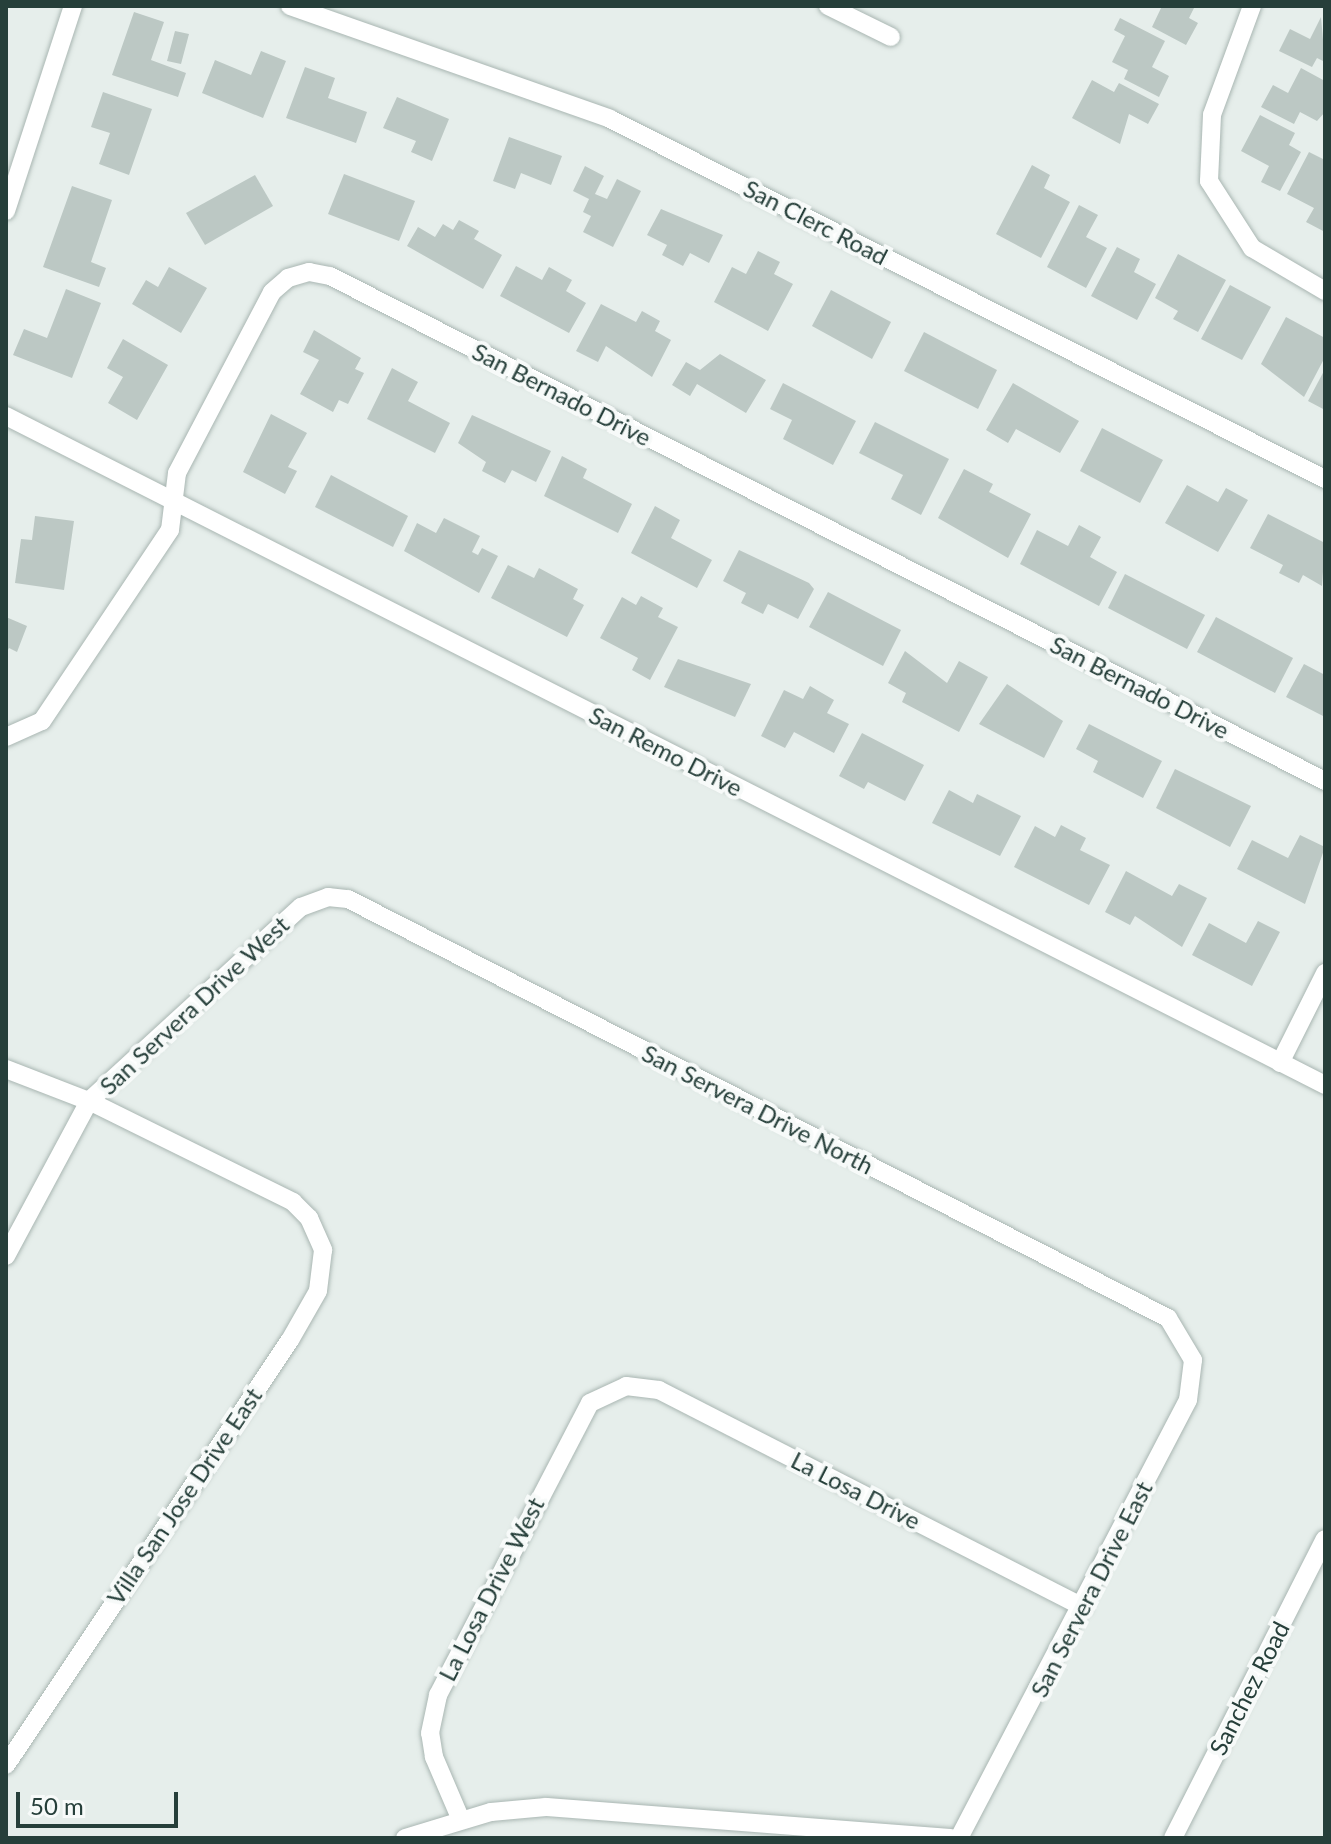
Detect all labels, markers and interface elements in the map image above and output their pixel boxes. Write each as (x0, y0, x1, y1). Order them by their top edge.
street label: San Clerc Road (739, 173, 893, 271)
street label: San Bernado Drive (468, 336, 656, 452)
street label: San Bernado Drive (1046, 629, 1234, 745)
street label: San Remo Drive (585, 700, 747, 802)
street label: San Servera Drive West (93, 910, 295, 1100)
street label: San Servera Drive North (638, 1038, 878, 1180)
street label: Villa San Jose Drive East (100, 1382, 268, 1610)
street label: La Losa Drive (787, 1445, 925, 1535)
street label: San Servera Drive East (1024, 1476, 1158, 1702)
street label: La Losa Drive West (432, 1492, 550, 1686)
street label: Sanchez Road (1203, 1616, 1295, 1760)
scale bar (20, 1776, 182, 1826)
text: 50 m (30, 1791, 84, 1820)

